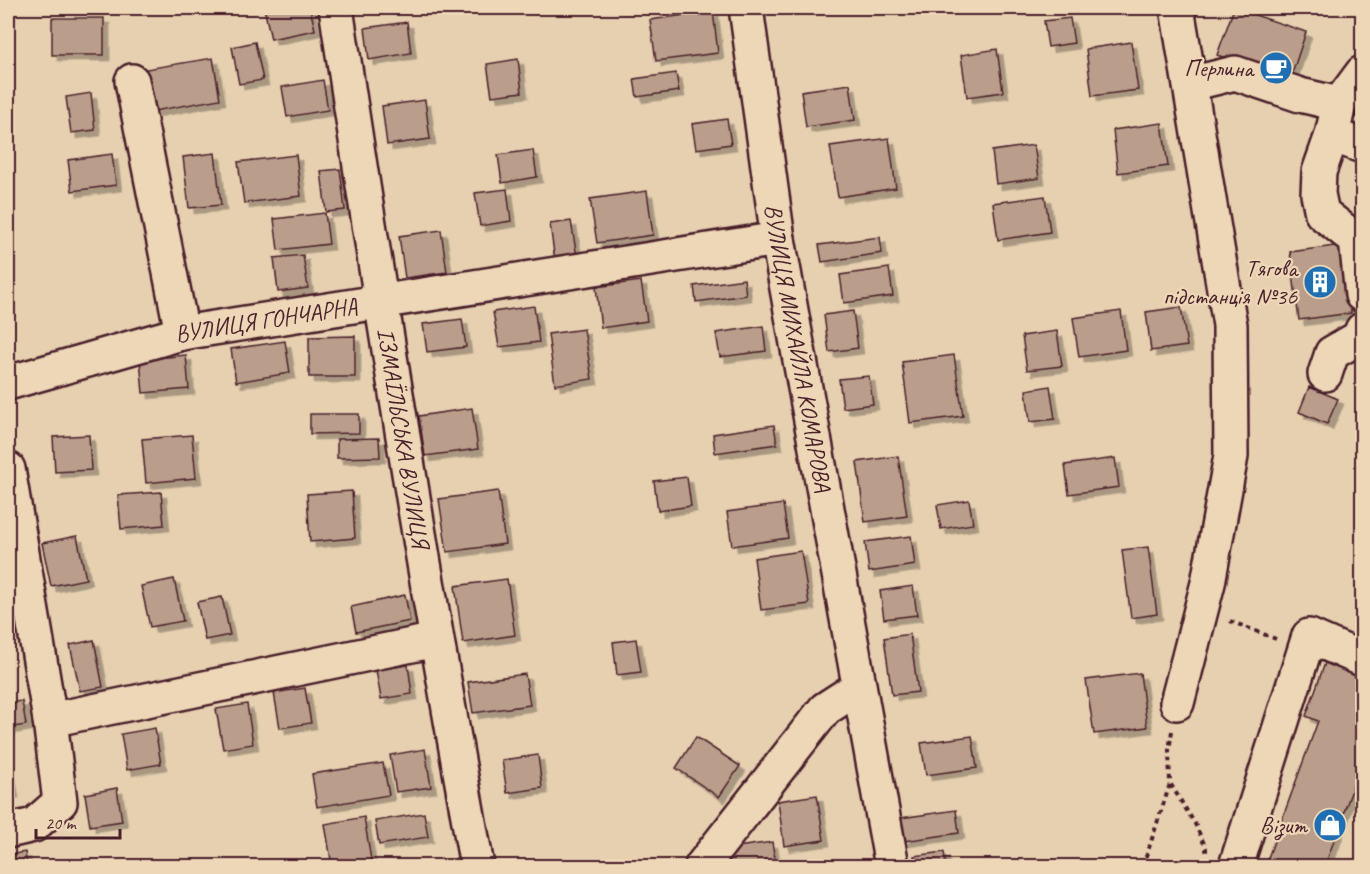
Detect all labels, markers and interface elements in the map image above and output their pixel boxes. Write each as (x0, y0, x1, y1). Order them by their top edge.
cafe icon: Перлина (1258, 50, 1294, 86)
place label: Перлина (1184, 53, 1255, 83)
street label: ВУЛИЦЯ МИХАЙЛА КОМАРОВА (758, 202, 839, 495)
place label: Тягова пiдстанцiя №36 (1163, 253, 1299, 311)
building icon: Тягова пiдстанцiя №36 (1302, 264, 1338, 300)
street label: ВУЛИЦЯ ГОНЧАРНА (171, 290, 360, 349)
street label: ІЗМАЇЛЬСЬКА ВУЛИЦЯ (371, 326, 437, 554)
scale bar (36, 802, 120, 840)
shop icon: Візит (1312, 807, 1348, 843)
place label: Візит (1260, 810, 1308, 841)
text: 20 m (45, 812, 78, 834)

